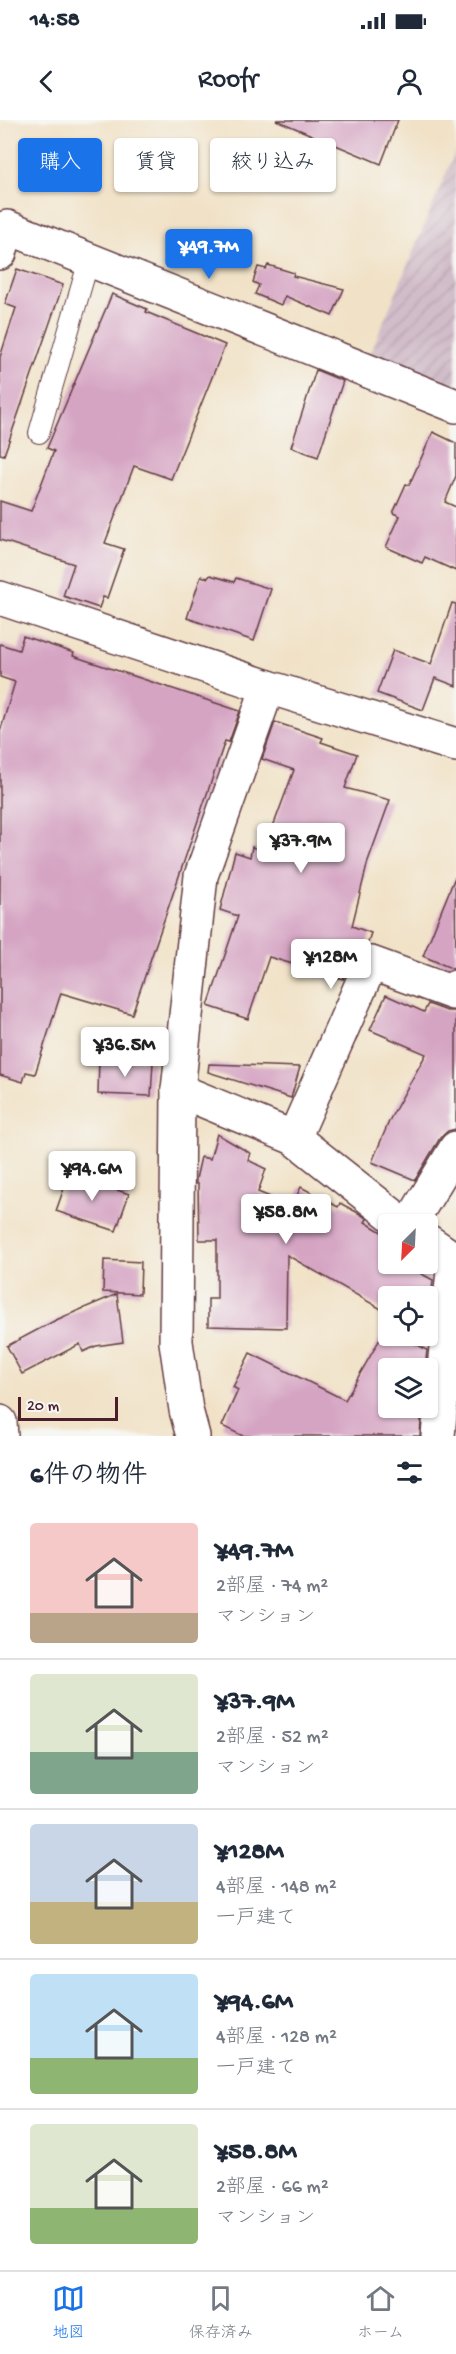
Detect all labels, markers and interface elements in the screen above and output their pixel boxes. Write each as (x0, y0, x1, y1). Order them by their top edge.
text: 14:58 (30, 8, 80, 34)
icon: back (30, 65, 63, 98)
text: Roofr (198, 65, 258, 97)
icon: person (393, 65, 426, 98)
chip: 購入 (18, 138, 102, 192)
chip: 賃貸 (114, 138, 198, 192)
chip: 絞り込み (210, 138, 336, 192)
pin: ¥49.7M (160, 229, 258, 280)
text: ¥49.7M (179, 237, 239, 260)
pin: ¥37.9M (252, 823, 350, 874)
text: ¥37.9M (271, 831, 331, 854)
pin: ¥128M (289, 939, 373, 990)
text: ¥128M (305, 947, 357, 970)
pin: ¥36.5M (76, 1027, 174, 1078)
text: ¥36.5M (95, 1035, 155, 1058)
pin: ¥94.6M (43, 1151, 141, 1202)
text: ¥94.6M (62, 1159, 122, 1182)
pin: ¥58.8M (237, 1194, 335, 1245)
text: ¥58.8M (255, 1202, 317, 1225)
north arrow (378, 1214, 438, 1274)
map controls (378, 1214, 438, 1418)
button: locate (378, 1286, 438, 1346)
button: layers (378, 1358, 438, 1418)
scale bar (18, 1394, 118, 1422)
text: 20 m (27, 1398, 59, 1417)
icon: filters (393, 1456, 426, 1489)
text: 6件の物件 (30, 1462, 147, 1493)
text: ¥49.7M (216, 1537, 293, 1568)
icon: home (78, 1547, 150, 1619)
text: 2部屋 · 74 m² (216, 1576, 328, 1599)
text: マンション (216, 1607, 315, 1630)
text: ¥37.9M (216, 1688, 294, 1719)
icon: home (78, 1698, 150, 1770)
text: 2部屋 · 52 m² (216, 1727, 329, 1750)
text: マンション (216, 1758, 315, 1781)
text: ¥128M (216, 1838, 284, 1869)
icon: home (78, 1848, 150, 1920)
text: 4部屋 · 148 m² (216, 1877, 337, 1900)
text: 一戸建て (216, 1908, 296, 1931)
text: ¥94.6M (216, 1988, 293, 2019)
icon: home (78, 1998, 150, 2070)
text: 4部屋 · 128 m² (216, 2027, 337, 2050)
text: 一戸建て (216, 2058, 296, 2081)
text: ¥58.8M (216, 2138, 296, 2169)
icon: home (78, 2148, 150, 2220)
text: 2部屋 · 66 m² (216, 2177, 329, 2200)
text: マンション (216, 2208, 315, 2231)
tab: 地図 (52, 2282, 85, 2344)
tab: 保存済み (189, 2282, 253, 2344)
tab: ホーム (357, 2282, 404, 2344)

